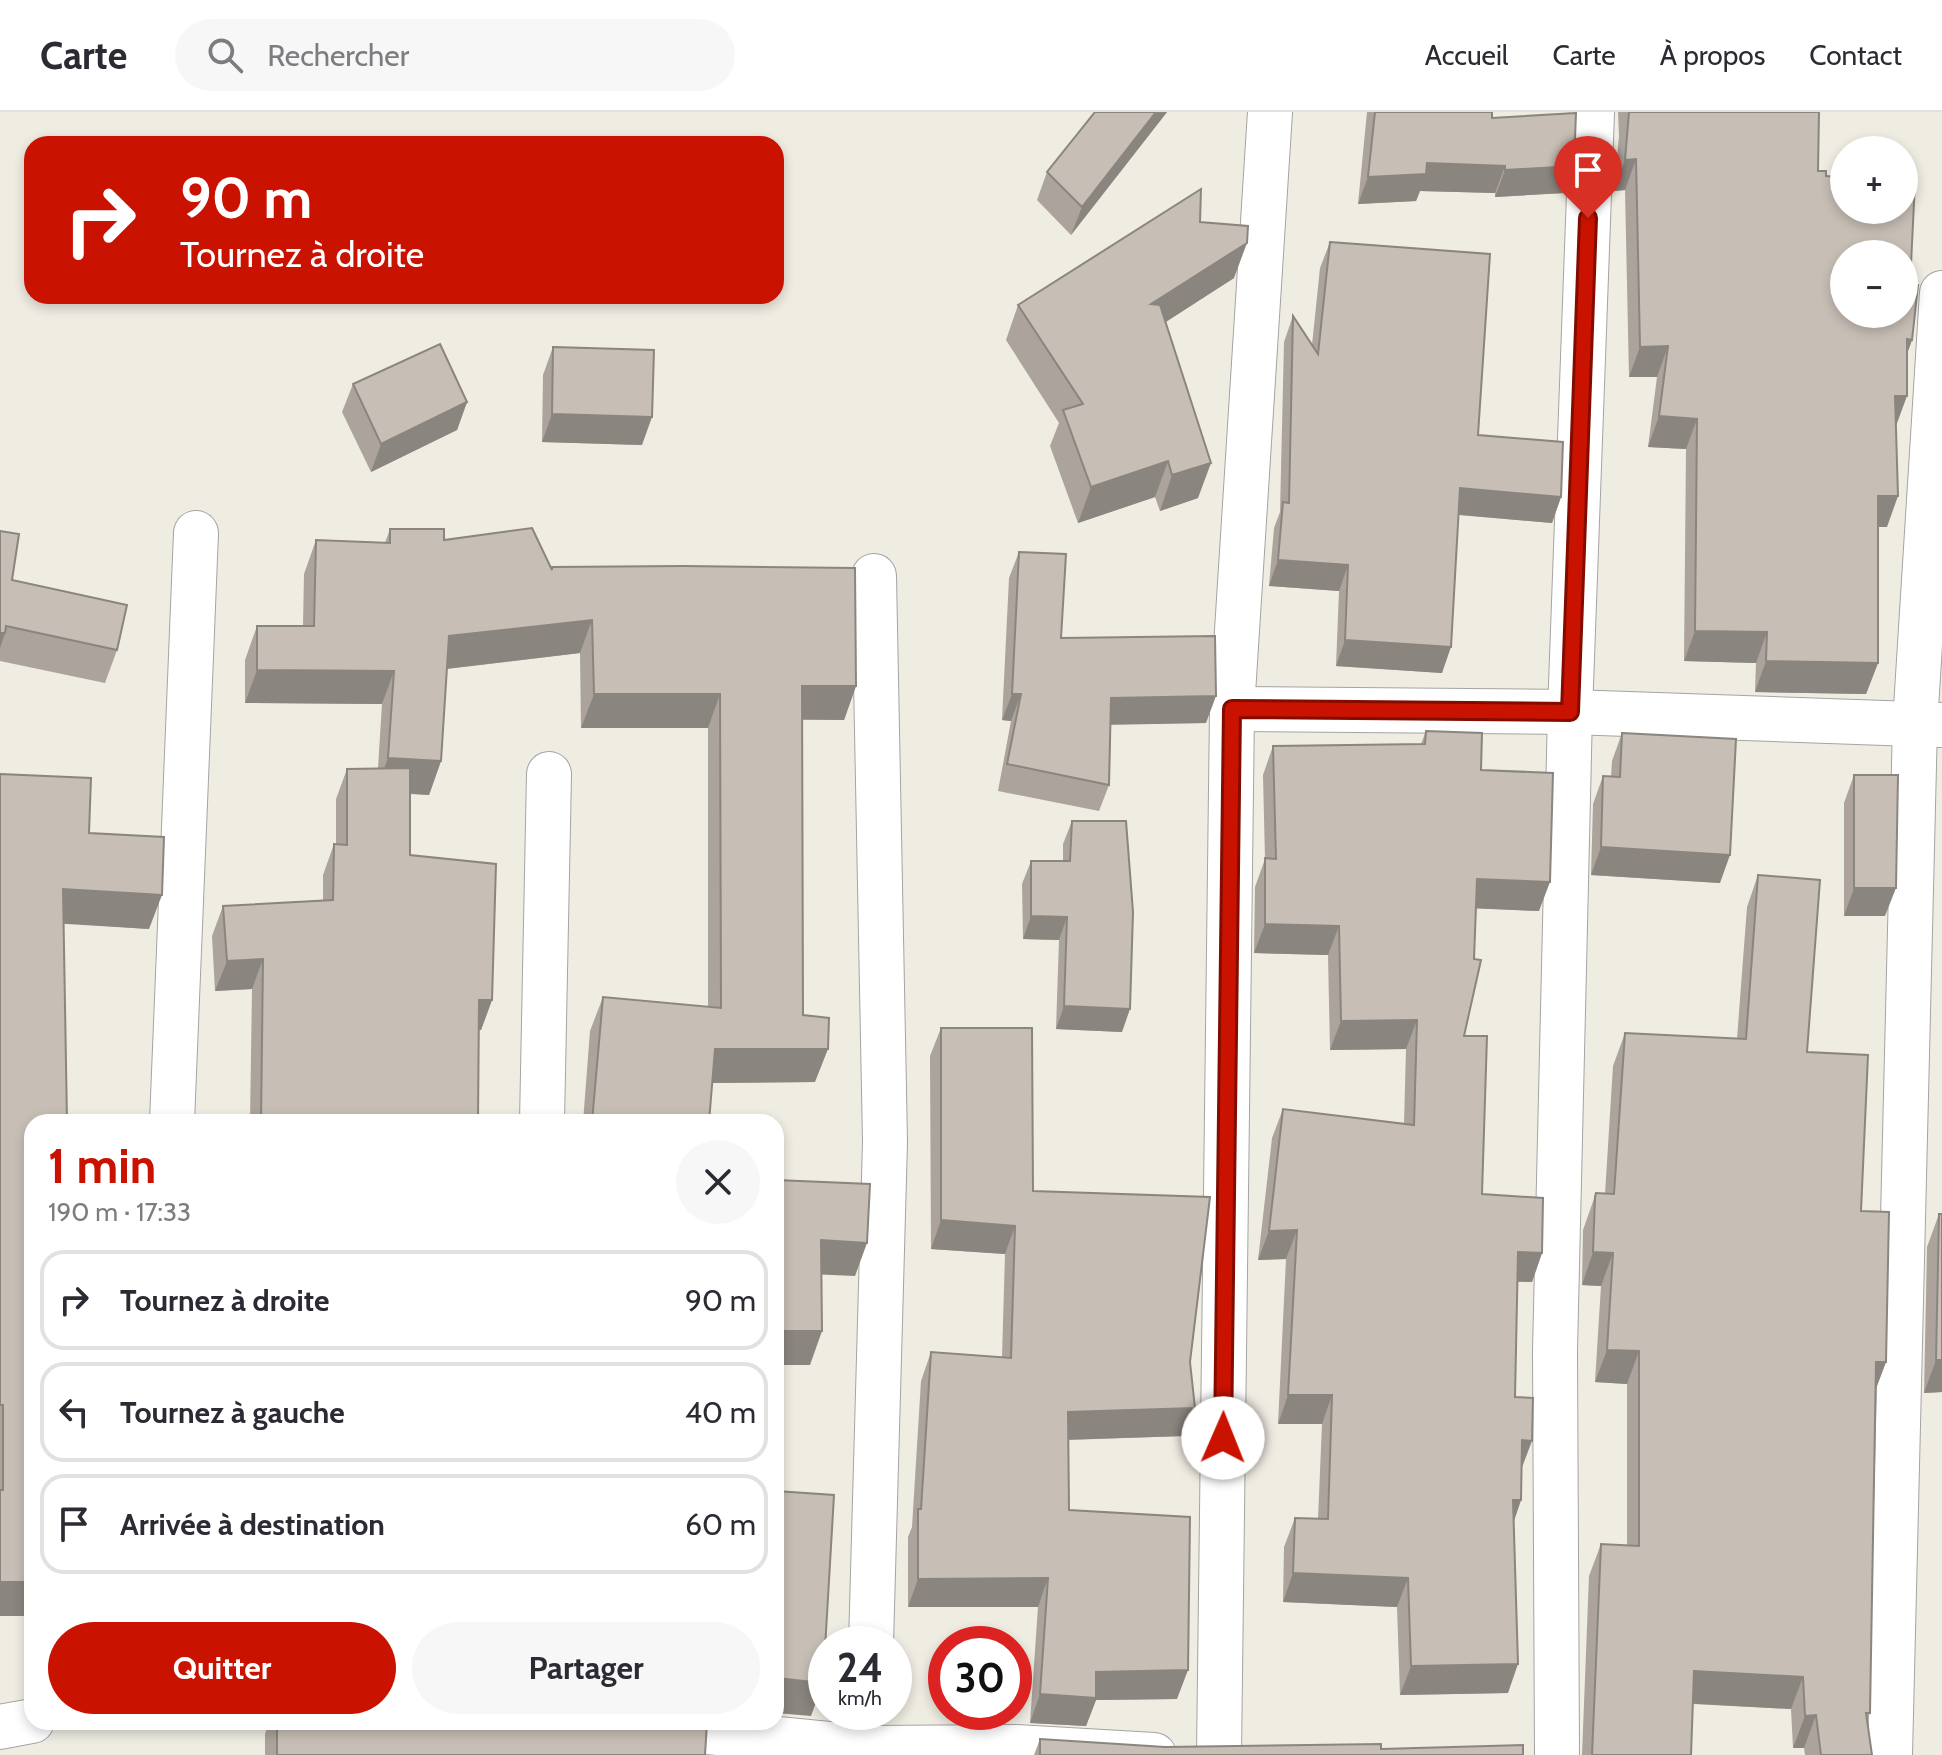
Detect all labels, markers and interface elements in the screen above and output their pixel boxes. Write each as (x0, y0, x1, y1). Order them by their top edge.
search box (175, 19, 735, 91)
text: Carte (40, 32, 127, 79)
icon: search (203, 33, 247, 77)
text: Rechercher (267, 37, 409, 74)
text: Accueil (1425, 38, 1508, 72)
text: Carte (1552, 38, 1616, 72)
text: À propos (1660, 38, 1765, 72)
text: Contact (1809, 38, 1902, 72)
pin (1554, 136, 1622, 218)
map controls (1830, 136, 1918, 328)
button: + (1830, 136, 1918, 224)
icon: arrive (1566, 148, 1610, 192)
text: 90 m (180, 164, 312, 232)
icon: right (48, 168, 152, 272)
text: Tournez à droite (180, 232, 424, 276)
button: − (1830, 240, 1918, 328)
text: 1 min (48, 1137, 156, 1195)
button: close (676, 1140, 760, 1224)
text: 190 m · 17:33 (48, 1196, 191, 1228)
icon: right (52, 1278, 96, 1322)
text: Tournez à droite (120, 1282, 329, 1319)
text: 90 m (685, 1282, 756, 1319)
icon: left (52, 1390, 96, 1434)
text: Tournez à gauche (120, 1394, 345, 1431)
text: 40 m (685, 1394, 756, 1431)
position arrow (1181, 1396, 1265, 1480)
icon: arrive (52, 1502, 96, 1546)
text: Arrivée à destination (120, 1506, 385, 1543)
text: 60 m (685, 1506, 756, 1543)
button: Quitter (48, 1622, 396, 1714)
button: Partager (412, 1622, 760, 1714)
speed limit sign: 30 (928, 1626, 1032, 1730)
text: 24 (837, 1643, 883, 1692)
text: km/h (838, 1686, 882, 1710)

